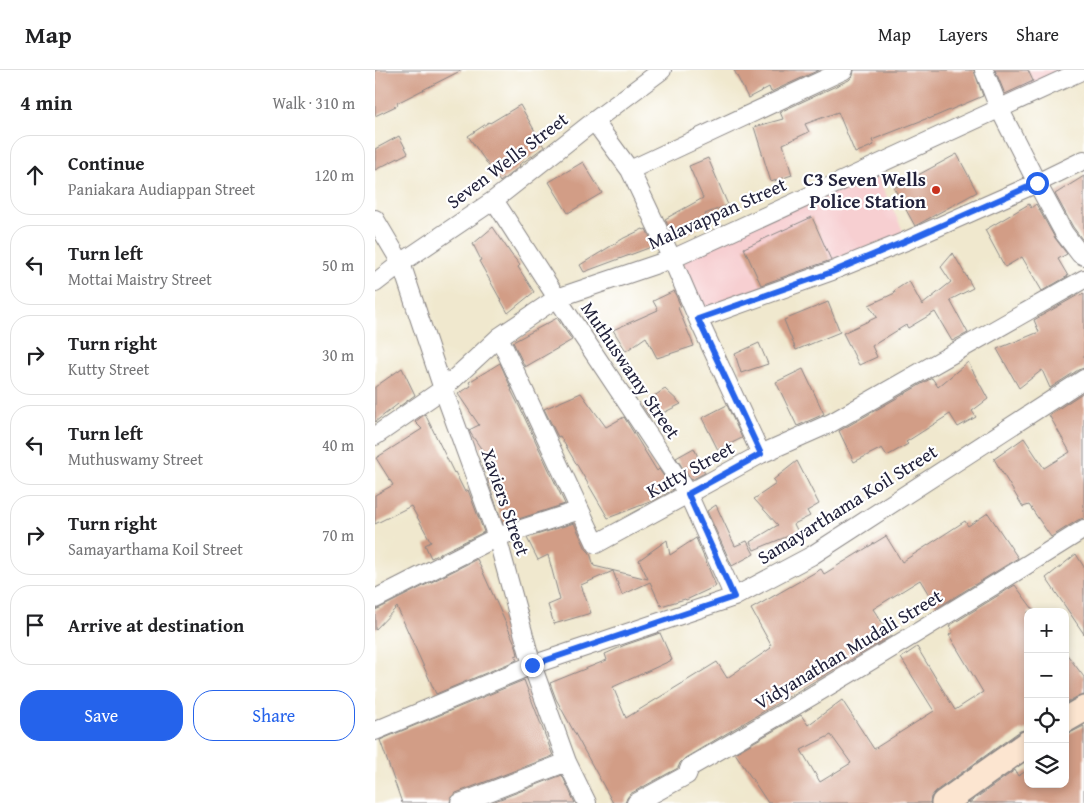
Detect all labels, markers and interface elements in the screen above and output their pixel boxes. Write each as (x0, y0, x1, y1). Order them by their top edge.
text: Map (25, 17, 72, 52)
text: Map (878, 21, 911, 48)
text: Layers (939, 21, 988, 48)
text: Share (1016, 21, 1059, 48)
text: 4 min (20, 87, 72, 118)
text: Walk · 310 m (272, 91, 355, 115)
street label: Seven Wells Street (440, 105, 574, 215)
text: Continue (68, 149, 145, 177)
icon: ahead (21, 161, 49, 189)
text: 120 m (314, 163, 354, 187)
place label: C3 Seven Wells Police Station (803, 165, 927, 215)
street label: Malavappan Street (643, 170, 791, 256)
route start (1026, 172, 1049, 195)
text: Paniakara Audiappan Street (68, 177, 255, 201)
marker: C3 Seven Wells Police Station (930, 184, 942, 196)
text: Turn left (68, 239, 143, 267)
icon: left (21, 251, 49, 279)
text: 50 m (322, 253, 354, 277)
text: Mottai Maistry Street (68, 267, 212, 291)
street label: Muthuswamy Street (575, 296, 688, 445)
text: Turn right (68, 329, 157, 357)
icon: right (21, 341, 49, 369)
text: 30 m (322, 343, 354, 367)
text: Kutty Street (68, 357, 149, 381)
text: Turn left (68, 419, 143, 447)
icon: left (21, 431, 49, 459)
text: 40 m (322, 433, 354, 457)
street label: Kutty Street (641, 433, 739, 505)
street label: Samayarthama Koil Street (752, 437, 943, 571)
street label: Xaviers Street (475, 445, 538, 560)
text: Muthuswamy Street (68, 447, 203, 471)
text: Turn right (68, 509, 157, 537)
icon: right (21, 521, 49, 549)
text: 70 m (322, 523, 354, 547)
text: Samayarthama Koil Street (68, 537, 243, 561)
street label: Vidyanathan Mudali Street (749, 582, 948, 716)
map controls (1024, 608, 1069, 788)
button: + (1024, 608, 1069, 653)
icon: arrive (21, 611, 49, 639)
text: Arrive at destination (68, 611, 244, 639)
button: − (1024, 653, 1069, 698)
route end (521, 654, 544, 677)
button: Save (20, 690, 183, 741)
button: Share (193, 690, 355, 741)
button: locate (1024, 698, 1069, 743)
button: layers (1024, 743, 1069, 788)

